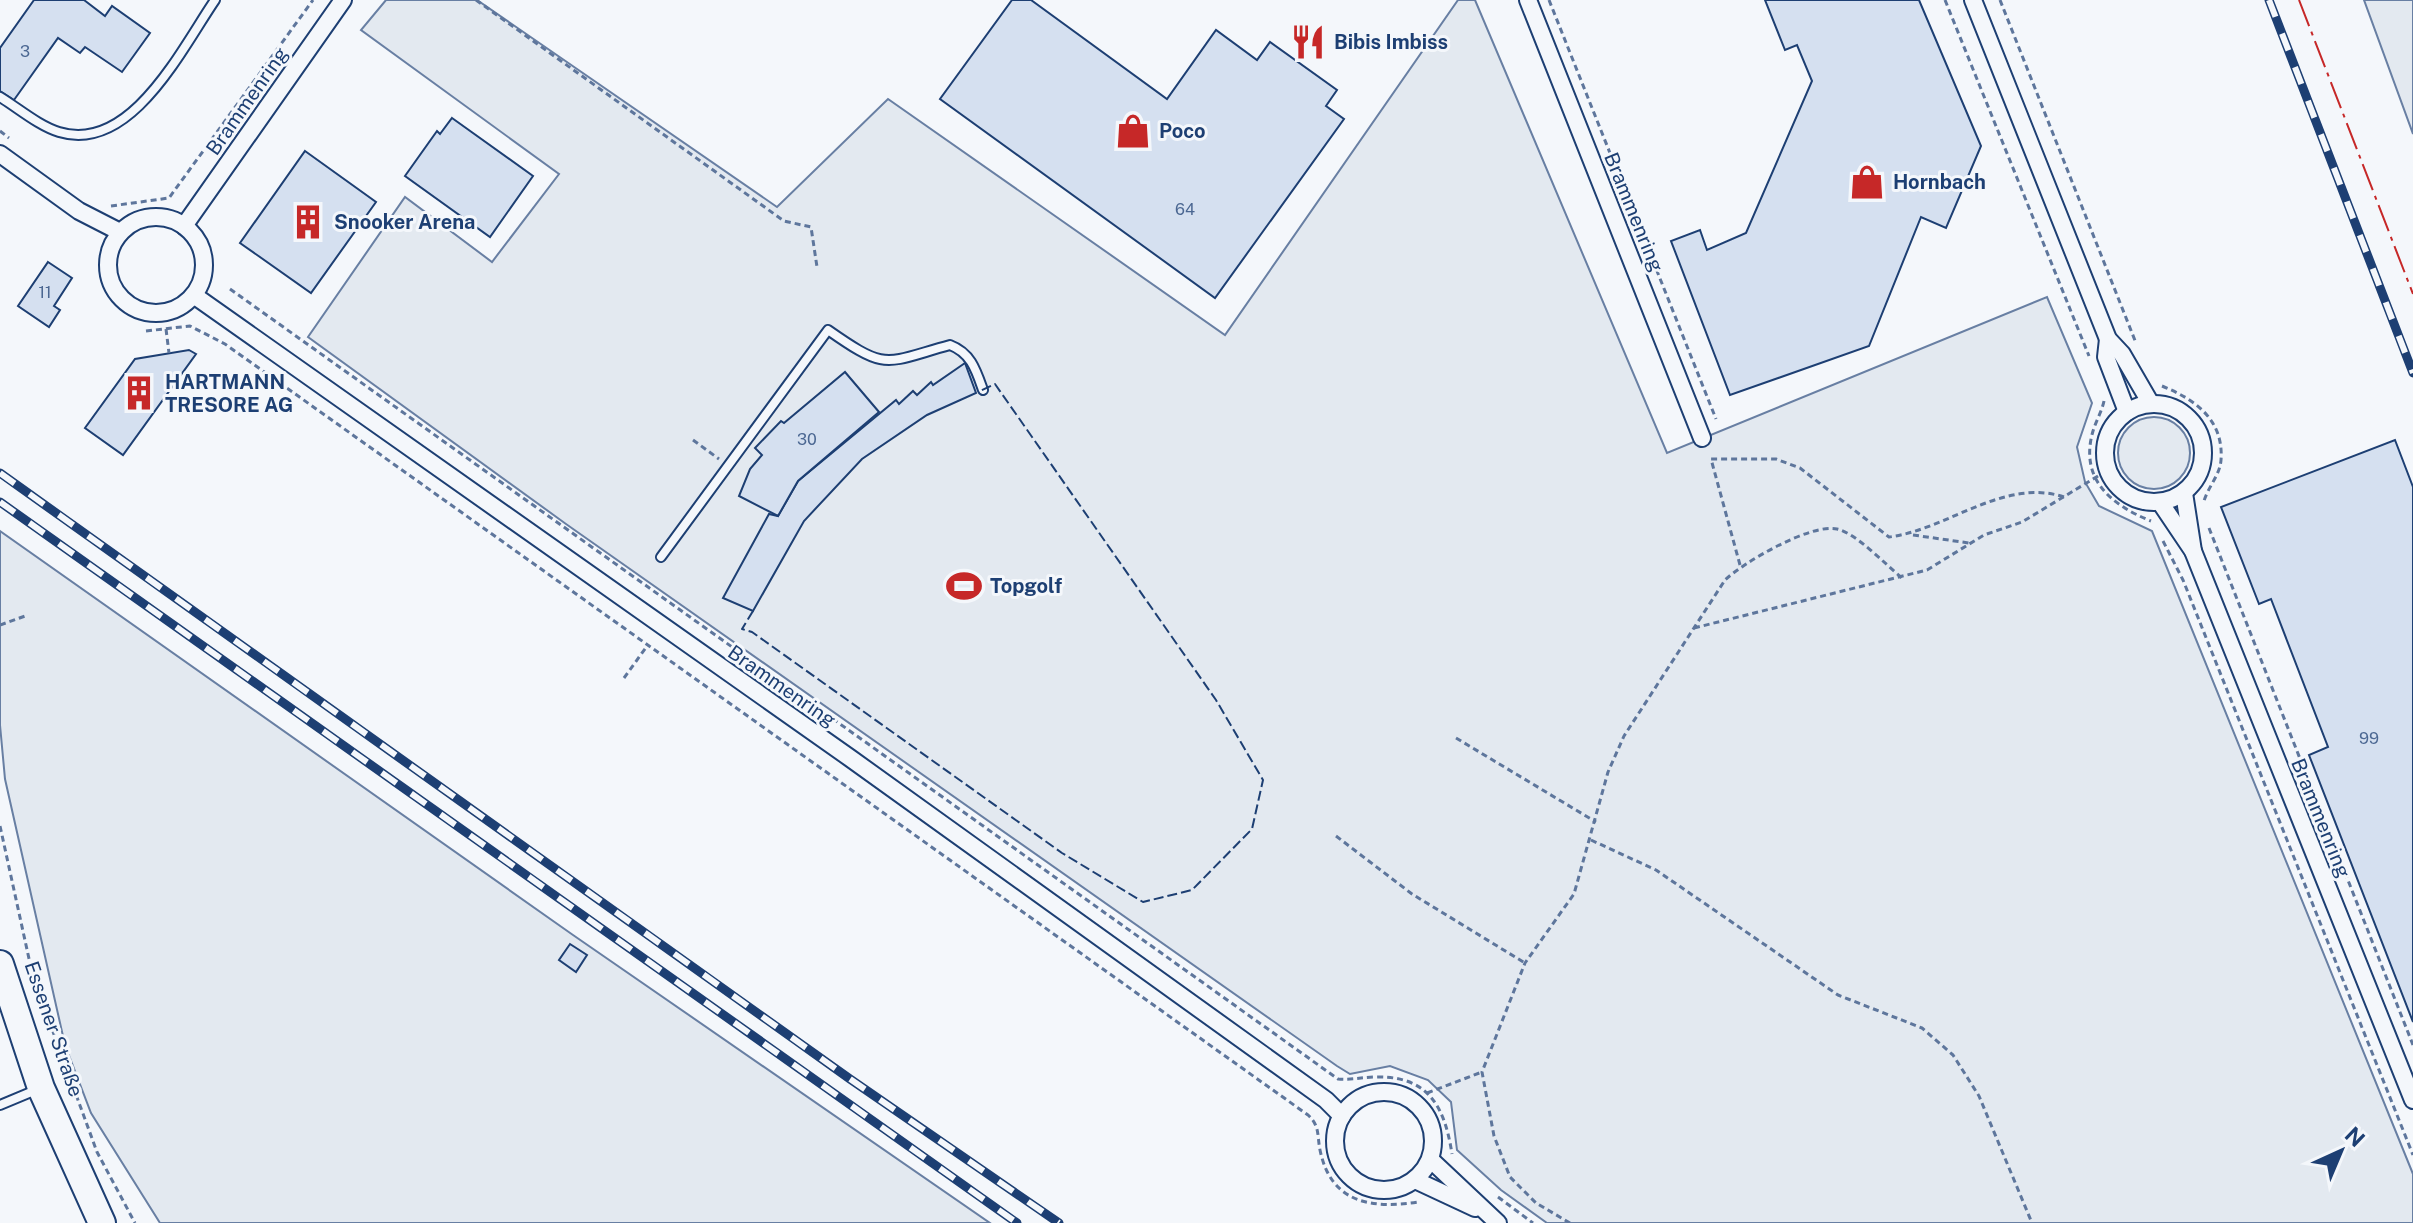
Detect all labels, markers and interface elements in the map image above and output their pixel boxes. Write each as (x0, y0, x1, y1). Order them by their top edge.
restaurant icon: Bibis Imbiss (1289, 23, 1327, 61)
place label: Bibis Imbiss (1334, 30, 1448, 54)
house number: 3 (20, 42, 30, 61)
street label: Brammenring (201, 42, 293, 160)
shop icon: Poco (1114, 112, 1152, 150)
place label: Poco (1159, 119, 1206, 143)
street label: Brammenring (1599, 149, 1669, 275)
shop icon: Hornbach (1848, 163, 1886, 201)
place label: Hornbach (1893, 170, 1986, 194)
house number: 64 (1175, 200, 1195, 219)
building icon: Snooker Arena (289, 203, 327, 241)
place label: Snooker Arena (334, 210, 475, 234)
house number: 11 (38, 283, 52, 302)
place label: HARTMANN TRESORE AG (165, 370, 293, 417)
building icon: HARTMANN TRESORE AG (120, 374, 158, 412)
house number: 30 (797, 430, 817, 449)
sports icon: Topgolf (945, 567, 983, 605)
place label: Topgolf (990, 574, 1062, 598)
street label: Brammenring (723, 640, 841, 732)
house number: 99 (2359, 729, 2379, 748)
street label: Brammenring (2286, 755, 2356, 881)
street label: Essener Straße (20, 958, 88, 1100)
north arrow (2301, 1111, 2381, 1191)
text: N (2340, 1121, 2370, 1152)

